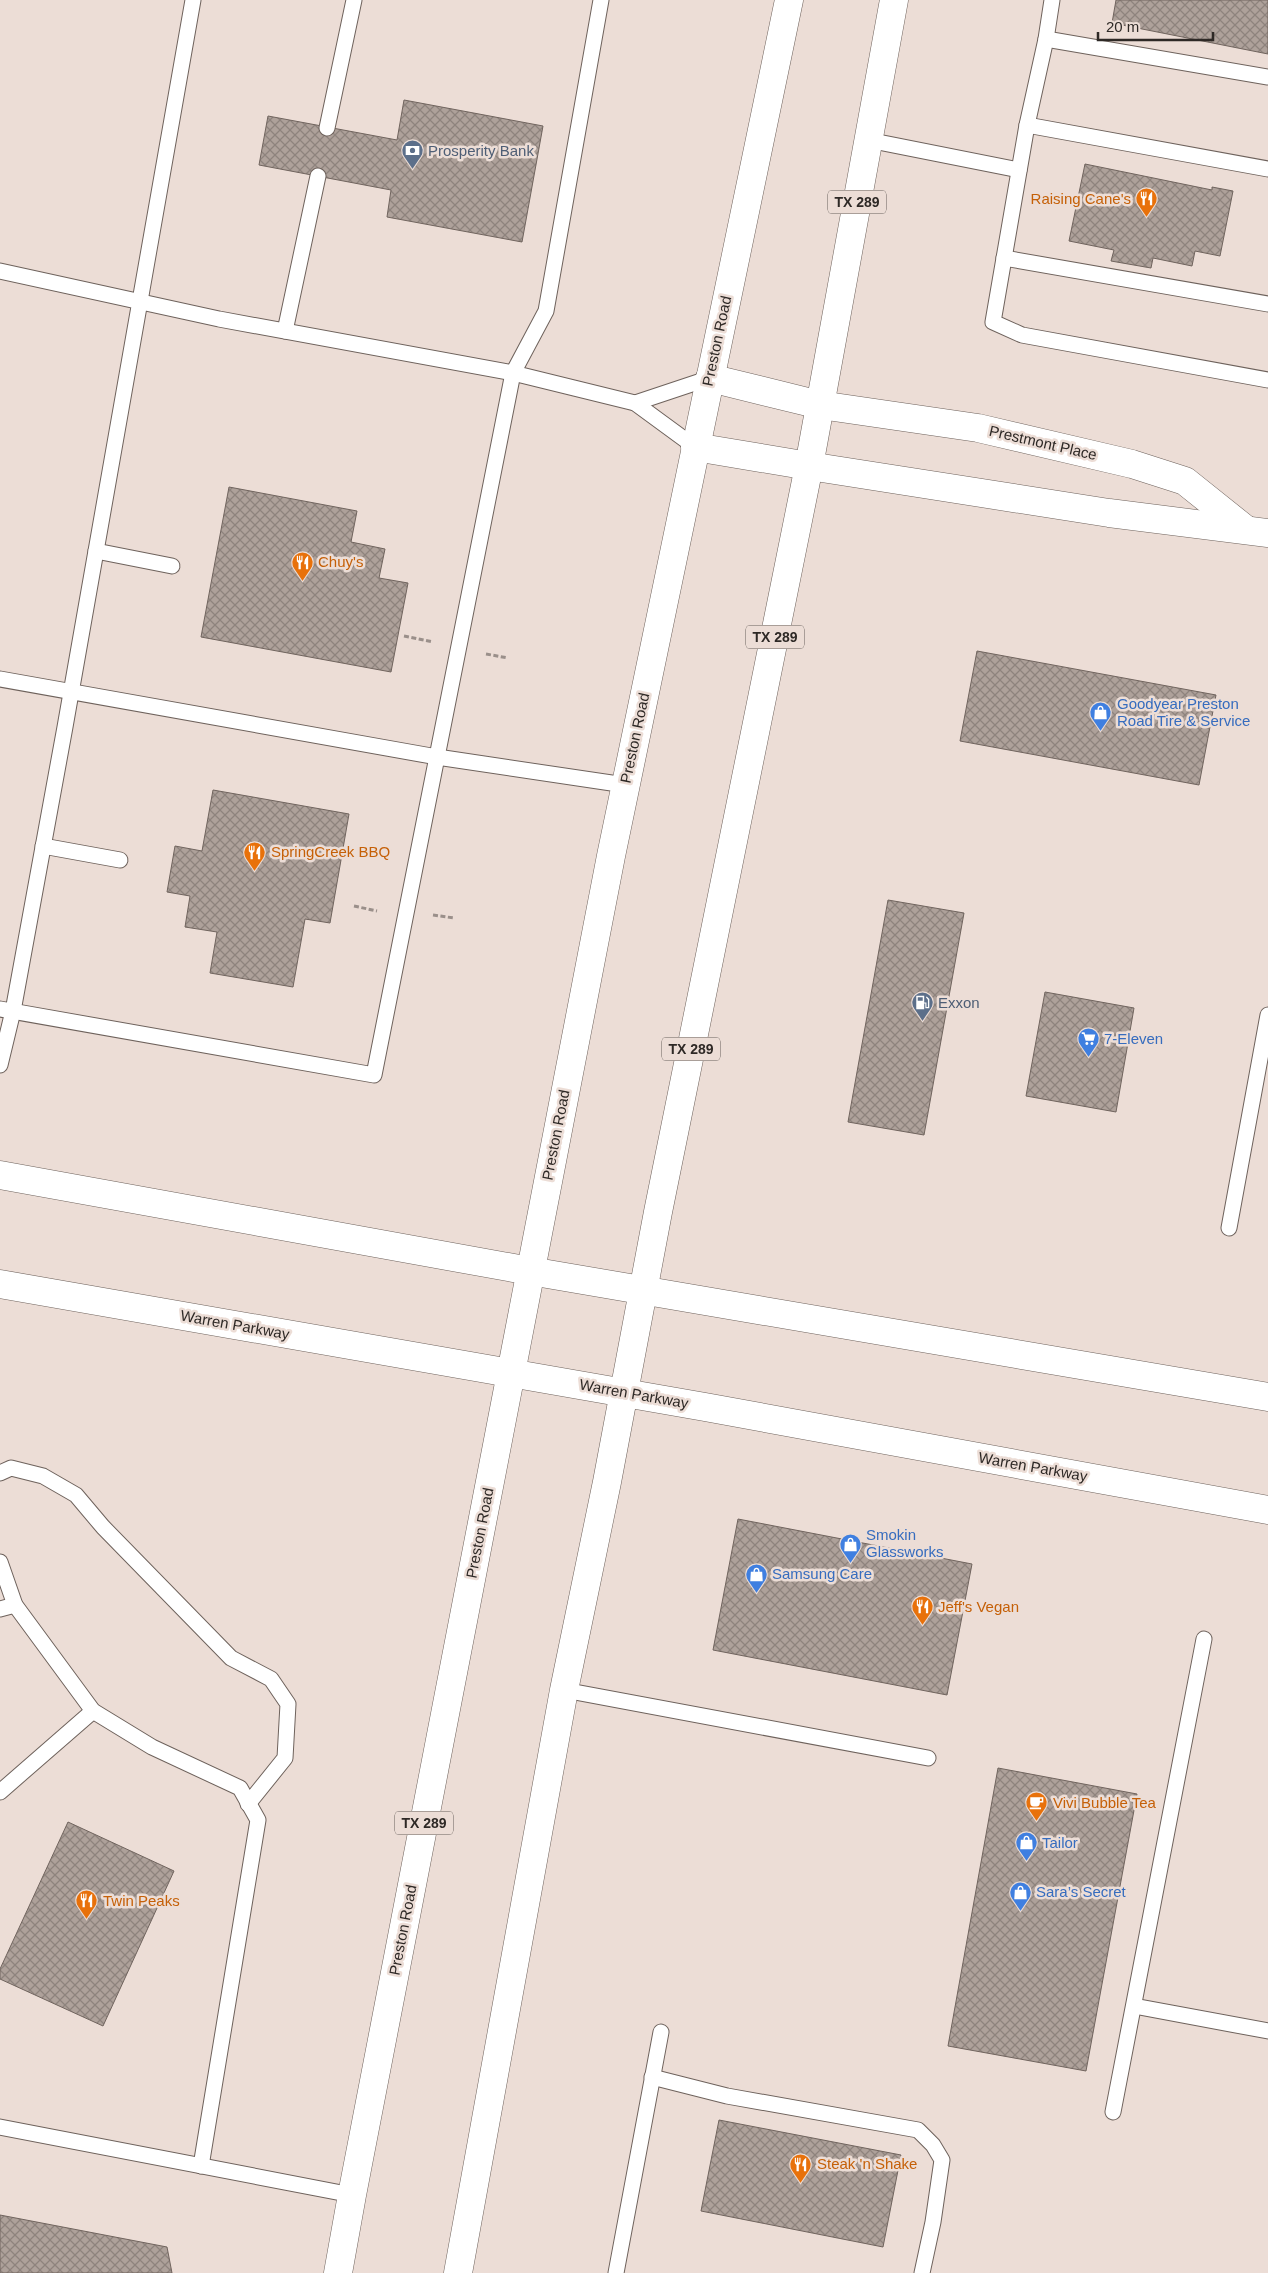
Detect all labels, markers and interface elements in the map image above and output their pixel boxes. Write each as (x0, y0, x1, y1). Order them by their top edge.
scale bar (1098, 10, 1213, 42)
text: 20 m (1106, 18, 1139, 35)
bank icon: Prosperity Bank (400, 139, 424, 170)
place label: Prosperity Bank (428, 142, 534, 159)
restaurant icon: Raising Cane's (1135, 187, 1159, 218)
road number: TX 289 (828, 190, 886, 213)
place label: Raising Cane's (1031, 190, 1131, 207)
street label: Preston Road (699, 294, 734, 388)
street label: Prestmont Place (988, 422, 1099, 463)
restaurant icon: Chuy's (290, 550, 314, 581)
place label: Chuy's (318, 553, 363, 570)
road number: TX 289 (746, 626, 804, 649)
street label: Preston Road (617, 691, 652, 785)
place label: Goodyear Preston Road Tire & Service (1117, 695, 1250, 729)
shop icon: Goodyear Preston Road Tire & Service (1089, 701, 1113, 732)
restaurant icon: SpringCreek BBQ (243, 840, 267, 871)
place label: SpringCreek BBQ (271, 843, 390, 860)
fuel station icon: Exxon (910, 991, 934, 1022)
place label: Exxon (938, 994, 980, 1011)
supermarket icon: 7-Eleven (1076, 1027, 1100, 1058)
place label: 7-Eleven (1104, 1030, 1163, 1047)
road number: TX 289 (662, 1038, 720, 1060)
street label: Preston Road (538, 1088, 573, 1182)
street label: Warren Parkway (179, 1307, 291, 1343)
street label: Warren Parkway (578, 1376, 690, 1412)
street label: Warren Parkway (977, 1449, 1089, 1485)
street label: Preston Road (462, 1486, 497, 1580)
place label: Smokin Glassworks (866, 1526, 944, 1560)
shop icon: Smokin Glassworks (838, 1532, 862, 1563)
shop icon: Samsung Care (744, 1562, 768, 1593)
place label: Samsung Care (772, 1565, 872, 1582)
restaurant icon: Jeff's Vegan (910, 1595, 934, 1626)
place label: Jeff's Vegan (938, 1598, 1019, 1615)
cafe icon: Vivi Bubble Tea (1025, 1791, 1049, 1822)
place label: Vivi Bubble Tea (1053, 1794, 1157, 1811)
road number: TX 289 (395, 1812, 453, 1835)
shop icon: Tailor (1014, 1831, 1038, 1862)
place label: Tailor (1042, 1834, 1078, 1851)
shop icon: Sara’s Secret (1008, 1880, 1032, 1911)
street label: Preston Road (385, 1883, 420, 1977)
place label: Sara’s Secret (1036, 1883, 1127, 1900)
restaurant icon: Twin Peaks (75, 1889, 99, 1920)
place label: Twin Peaks (103, 1892, 180, 1909)
restaurant icon: Steak 'n Shake (789, 2152, 813, 2183)
place label: Steak 'n Shake (817, 2155, 917, 2172)

